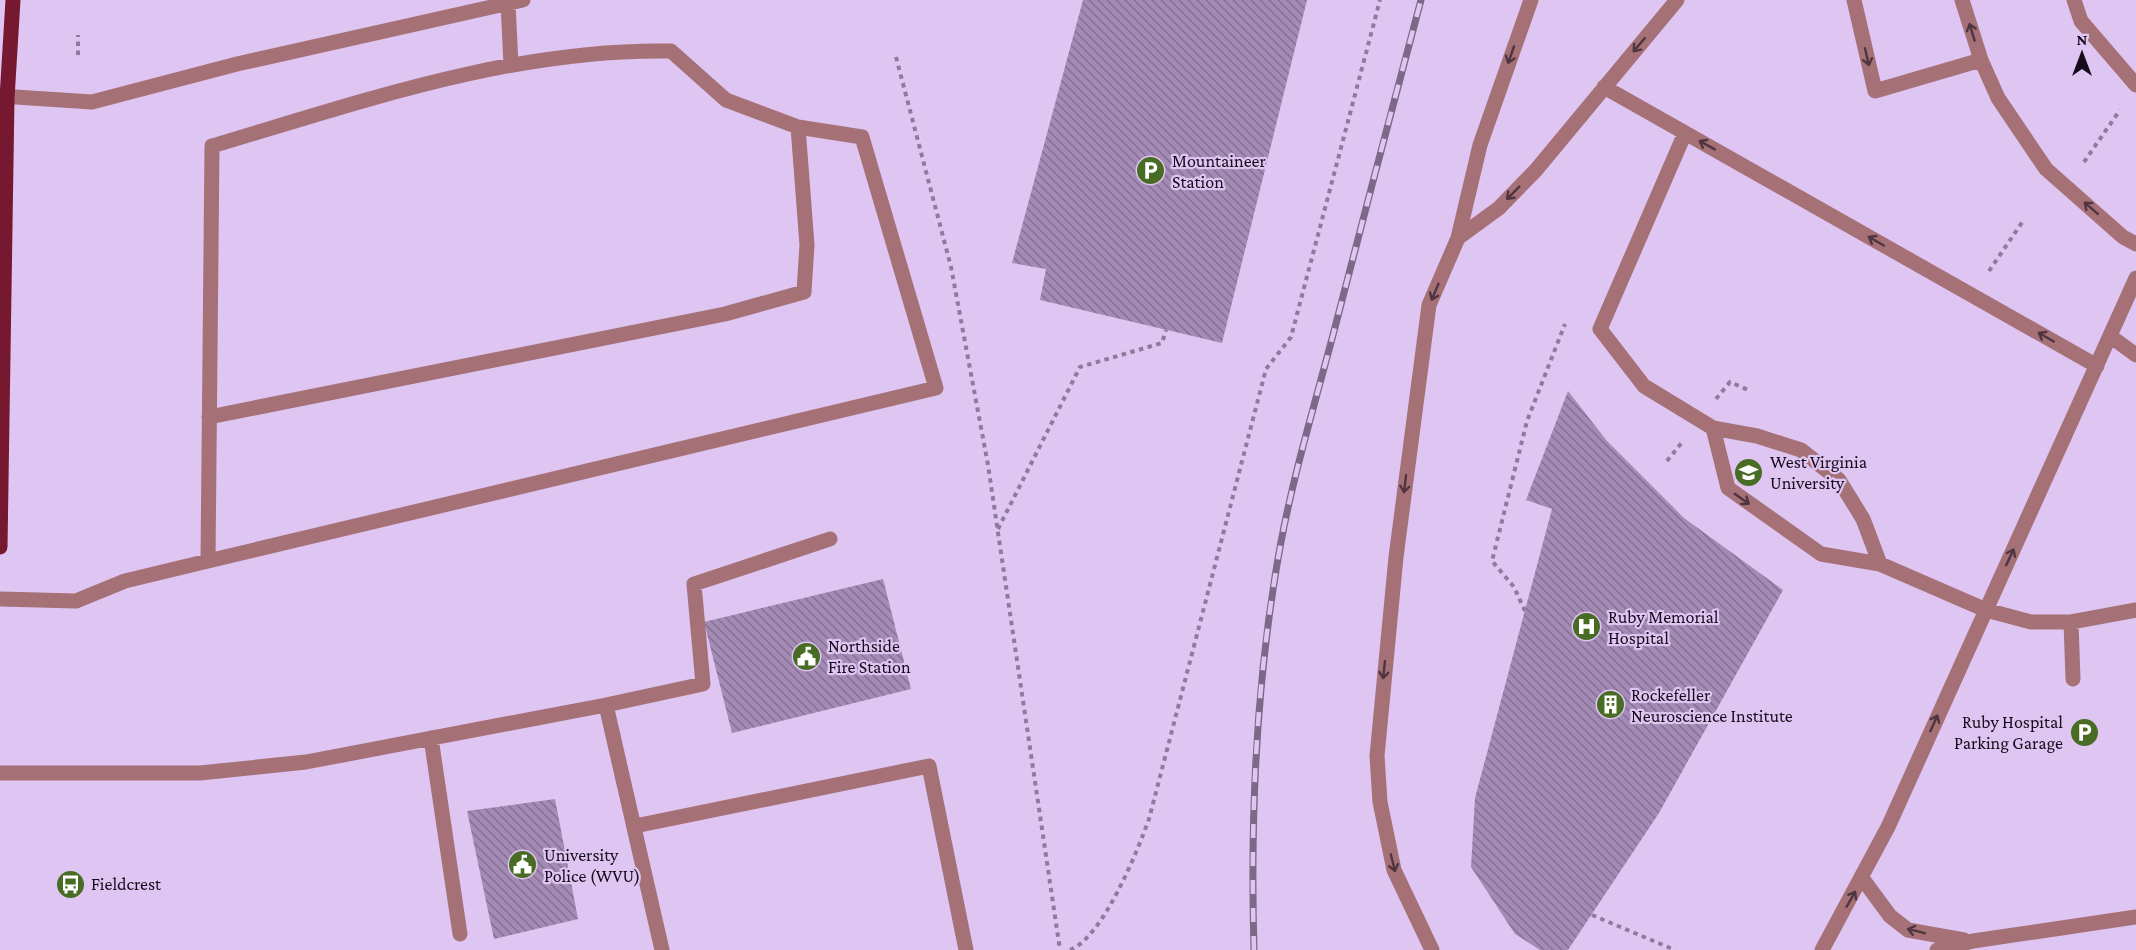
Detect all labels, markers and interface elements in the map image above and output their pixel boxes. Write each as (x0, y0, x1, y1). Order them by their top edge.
one-way arrow (1966, 23, 1977, 42)
north arrow (2052, 24, 2112, 84)
text: N (2077, 31, 2088, 48)
one-way arrow (1633, 37, 1646, 53)
one-way arrow (1505, 45, 1516, 64)
one-way arrow (1862, 47, 1874, 66)
one-way arrow (1699, 139, 1716, 151)
place label: Mountaineer Station (1172, 151, 1266, 192)
parking icon: Mountaineer Station (1135, 155, 1167, 187)
one-way arrow (1506, 186, 1521, 201)
one-way arrow (2084, 201, 2099, 215)
one-way arrow (1868, 235, 1886, 246)
one-way arrow (1428, 283, 1440, 301)
one-way arrow (2038, 331, 2055, 343)
place label: West Virginia University (1770, 452, 1867, 493)
school or university icon: West Virginia University (1733, 456, 1765, 488)
one-way arrow (1400, 474, 1411, 494)
one-way arrow (1734, 493, 1750, 505)
one-way arrow (2005, 548, 2016, 567)
place label: Ruby Memorial Hospital (1608, 607, 1719, 648)
hospital icon: Ruby Memorial Hospital (1571, 611, 1603, 643)
place label: Northside Fire Station (828, 636, 911, 677)
public building icon: Northside Fire Station (791, 640, 823, 672)
one-way arrow (1378, 660, 1389, 680)
place label: Rockefeller Neuroscience Institute (1631, 685, 1793, 726)
building icon: Rockefeller Neuroscience Institute (1594, 689, 1626, 721)
place label: Ruby Hospital Parking Garage (1954, 712, 2063, 753)
one-way arrow (1929, 715, 1941, 733)
parking icon: Ruby Hospital Parking Garage (2068, 716, 2100, 748)
place label: University Police (WVU) (544, 845, 640, 887)
public building icon: University Police (WVU) (507, 849, 539, 881)
one-way arrow (1387, 854, 1399, 873)
bus stop icon: Fieldcrest (54, 868, 86, 900)
place label: Fieldcrest (91, 874, 162, 894)
one-way arrow (1845, 891, 1857, 908)
one-way arrow (1907, 925, 1926, 937)

